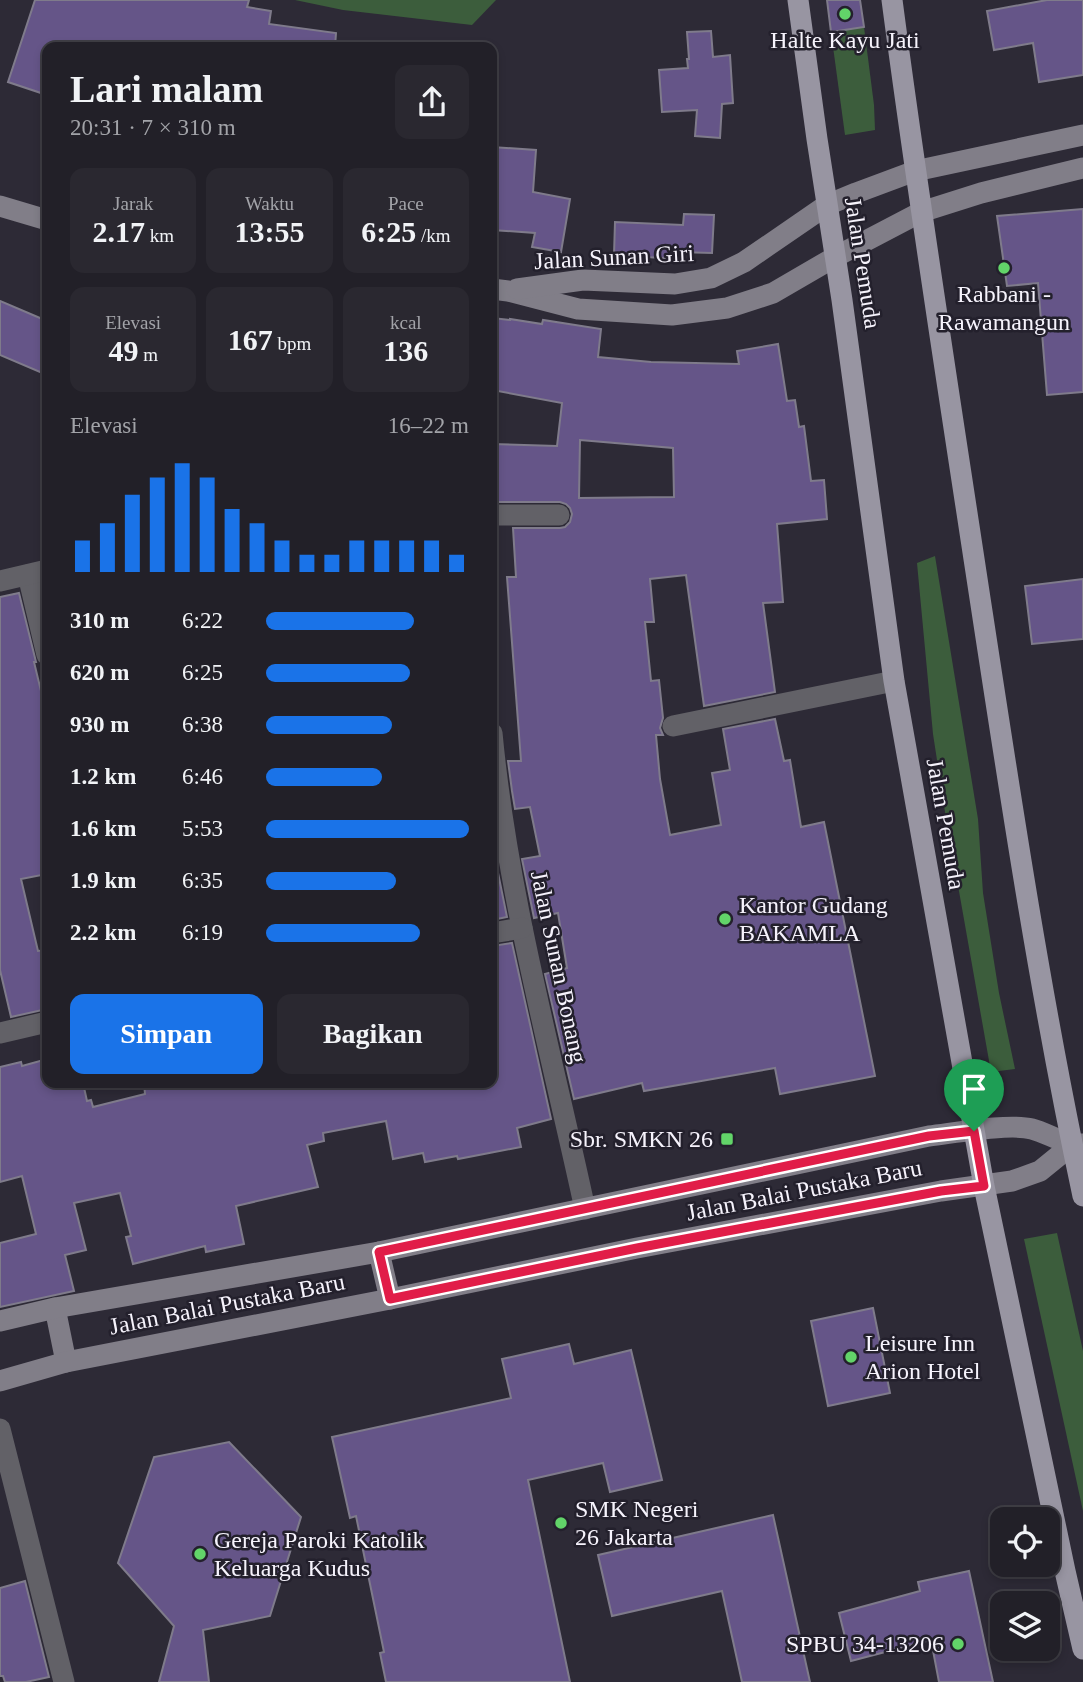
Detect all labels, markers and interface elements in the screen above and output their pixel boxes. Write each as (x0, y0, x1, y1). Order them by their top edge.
marker: Halte Kayu Jati (837, 6, 853, 22)
place label: Halte Kayu Jati (770, 27, 920, 53)
button: share (395, 65, 469, 139)
text: Lari malam (70, 68, 263, 110)
text: 20:31 · 7 × 310 m (70, 115, 236, 140)
text: Jarak (113, 193, 153, 214)
text: Waktu (245, 193, 294, 214)
text: Pace (388, 193, 424, 214)
street label: Jalan Pemuda (840, 195, 886, 331)
text: 2.17 (92, 215, 145, 248)
text: 13:55 (234, 215, 304, 248)
text: 6:25 (361, 215, 416, 248)
text: km (145, 225, 174, 246)
text: /km (416, 225, 450, 246)
street label: Jalan Sunan Giri (533, 240, 695, 274)
marker: Rabbani - Rawamangun (996, 260, 1012, 276)
place label: Rabbani - Rawamangun (938, 281, 1070, 335)
text: Elevasi (105, 312, 161, 333)
text: kcal (390, 312, 422, 333)
text: 167 (228, 323, 273, 356)
text: bpm (273, 333, 311, 354)
text: 49 (108, 334, 138, 367)
text: 136 (383, 334, 428, 367)
text: m (138, 344, 158, 365)
text: Elevasi (70, 413, 138, 438)
text: 16–22 m (388, 413, 469, 438)
text: 310 m (70, 608, 129, 633)
text: 6:22 (182, 608, 223, 633)
text: 620 m (70, 660, 129, 685)
text: 6:25 (182, 660, 223, 685)
text: 930 m (70, 712, 129, 737)
text: 6:38 (182, 712, 223, 737)
street label: Jalan Pemuda (922, 756, 970, 892)
text: 1.2 km (70, 764, 136, 789)
text: 6:46 (182, 764, 223, 789)
text: 1.6 km (70, 816, 136, 841)
text: 5:53 (182, 816, 223, 841)
text: 1.9 km (70, 868, 136, 893)
text: 6:35 (182, 868, 223, 893)
street label: Jalan Sunan Bonang (526, 868, 592, 1066)
place label: Kantor Gudang BAKAMLA (739, 892, 888, 946)
marker: Kantor Gudang BAKAMLA (717, 911, 733, 927)
text: 2.2 km (70, 920, 136, 945)
text: 6:19 (182, 920, 223, 945)
button: Simpan (70, 994, 263, 1074)
button: Bagikan (277, 994, 469, 1074)
pin (944, 1059, 1004, 1131)
icon: arrive (955, 1070, 993, 1108)
place label: Sbr. SMKN 26 (570, 1126, 713, 1152)
marker: Sbr. SMKN 26 (719, 1131, 735, 1147)
street label: Jalan Balai Pustaka Baru (684, 1154, 924, 1226)
street label: Jalan Balai Pustaka Baru (107, 1268, 347, 1340)
place label: Leisure Inn Arion Hotel (865, 1330, 981, 1384)
marker: Leisure Inn Arion Hotel (843, 1349, 859, 1365)
place label: SMK Negeri 26 Jakarta (575, 1496, 699, 1550)
map controls (990, 1507, 1060, 1661)
button: locate (990, 1507, 1060, 1577)
marker: SMK Negeri 26 Jakarta (553, 1515, 569, 1531)
place label: Gereja Paroki Katolik Keluarga Kudus (214, 1527, 425, 1581)
marker: Gereja Paroki Katolik Keluarga Kudus (192, 1546, 208, 1562)
button: layers (990, 1591, 1060, 1661)
place label: SPBU 34-13206 (786, 1631, 944, 1657)
marker: SPBU 34-13206 (950, 1636, 966, 1652)

